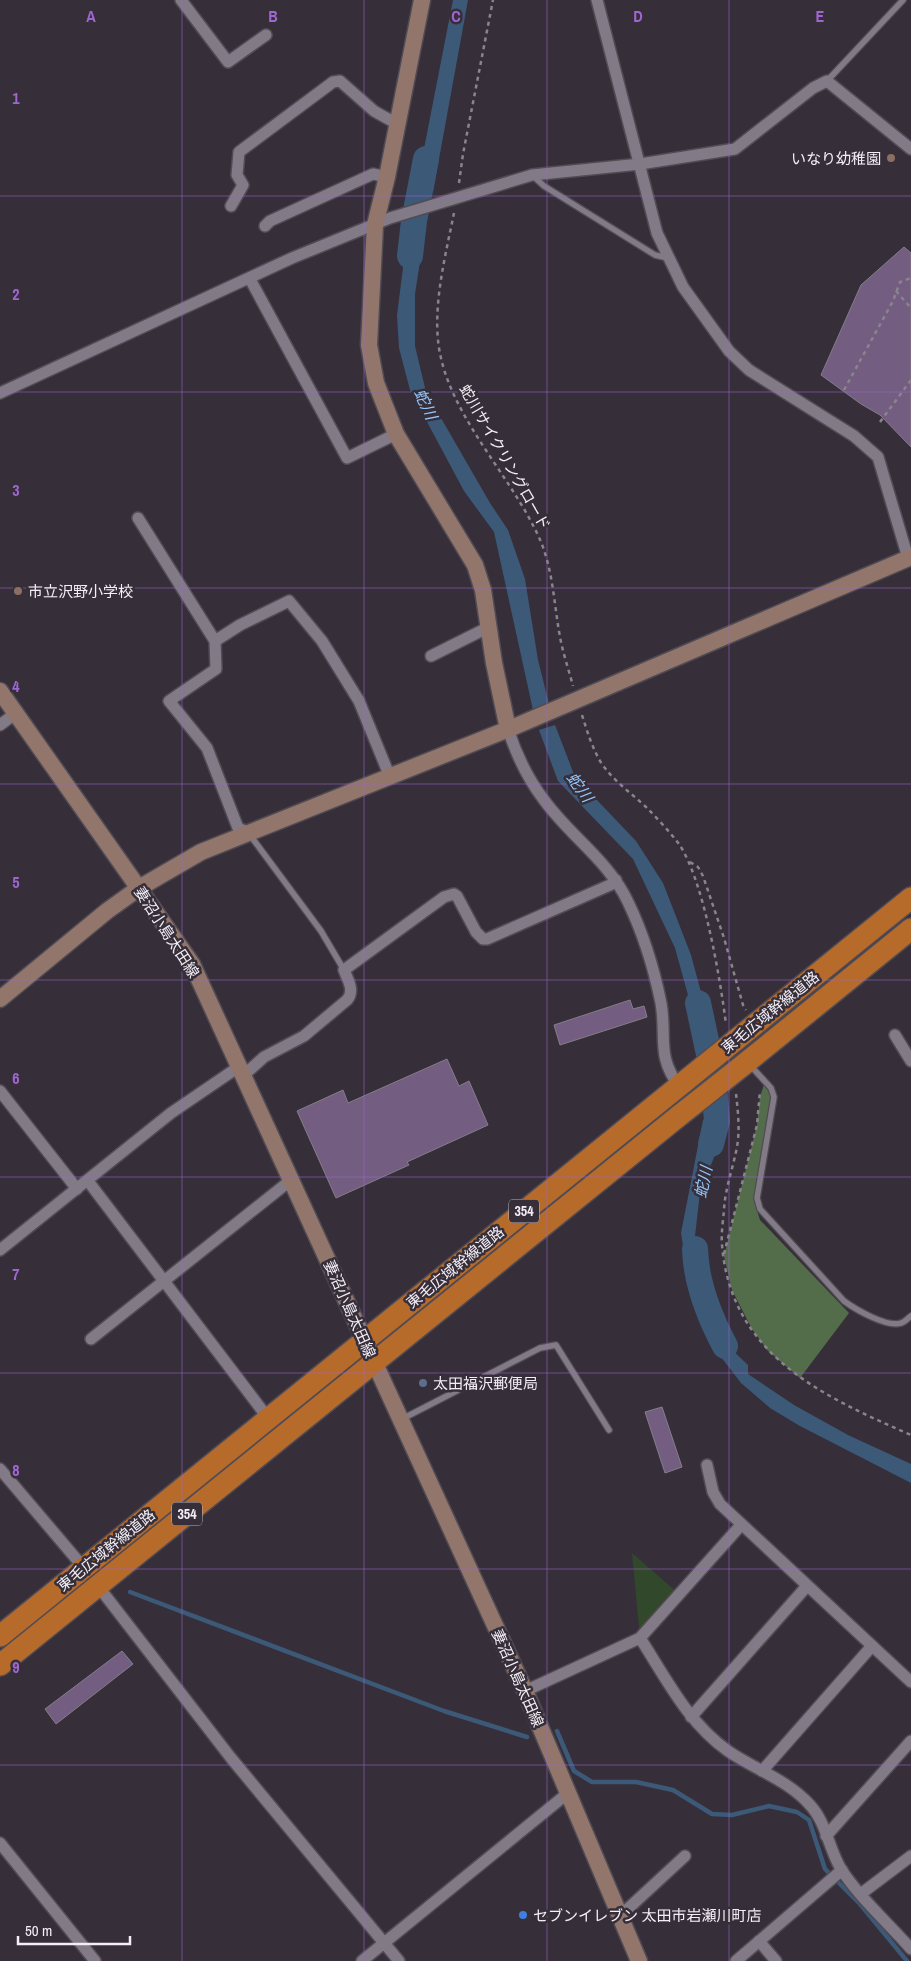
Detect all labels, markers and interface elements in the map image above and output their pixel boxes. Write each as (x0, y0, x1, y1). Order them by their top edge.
text: A (86, 5, 96, 27)
text: B (268, 5, 278, 27)
text: C (451, 5, 461, 27)
text: D (633, 5, 643, 27)
text: E (816, 5, 825, 27)
text: 1 (12, 87, 20, 109)
place label: いなり幼稚園 (791, 148, 881, 169)
marker: いなり幼稚園 (885, 152, 897, 164)
text: 2 (12, 283, 20, 305)
street label: 蛇川サイクリングロード (455, 380, 555, 534)
water label: 蛇川 (409, 385, 444, 425)
text: 3 (12, 479, 20, 501)
place label: 市立沢野小学校 (28, 581, 133, 602)
marker: 市立沢野小学校 (12, 585, 24, 597)
text: 4 (12, 675, 20, 697)
water label: 蛇川 (562, 768, 599, 808)
text: 5 (12, 871, 20, 893)
street label: 妻沼小島太田線 (130, 882, 204, 982)
street label: 東毛広域幹線道路 (717, 966, 823, 1058)
text: 6 (12, 1067, 20, 1089)
water label: 蛇川 (689, 1162, 717, 1200)
road number: 354 (509, 1200, 539, 1222)
street label: 東毛広域幹線道路 (402, 1221, 508, 1313)
street label: 妻沼小島太田線 (319, 1257, 381, 1361)
text: 7 (12, 1263, 20, 1285)
place label: 太田福沢郵便局 (433, 1373, 538, 1394)
marker: 太田福沢郵便局 (417, 1377, 429, 1389)
text: 8 (12, 1459, 20, 1481)
road number: 354 (172, 1502, 202, 1526)
street label: 東毛広域幹線道路 (53, 1504, 159, 1596)
street label: 妻沼小島太田線 (487, 1626, 549, 1730)
text: 9 (12, 1656, 20, 1678)
place label: セブンイレブン 太田市岩瀬川町店 (533, 1905, 761, 1926)
marker: セブンイレブン 太田市岩瀬川町店 (517, 1909, 529, 1921)
scale bar (18, 1914, 130, 1946)
text: 50 m (25, 1920, 52, 1941)

